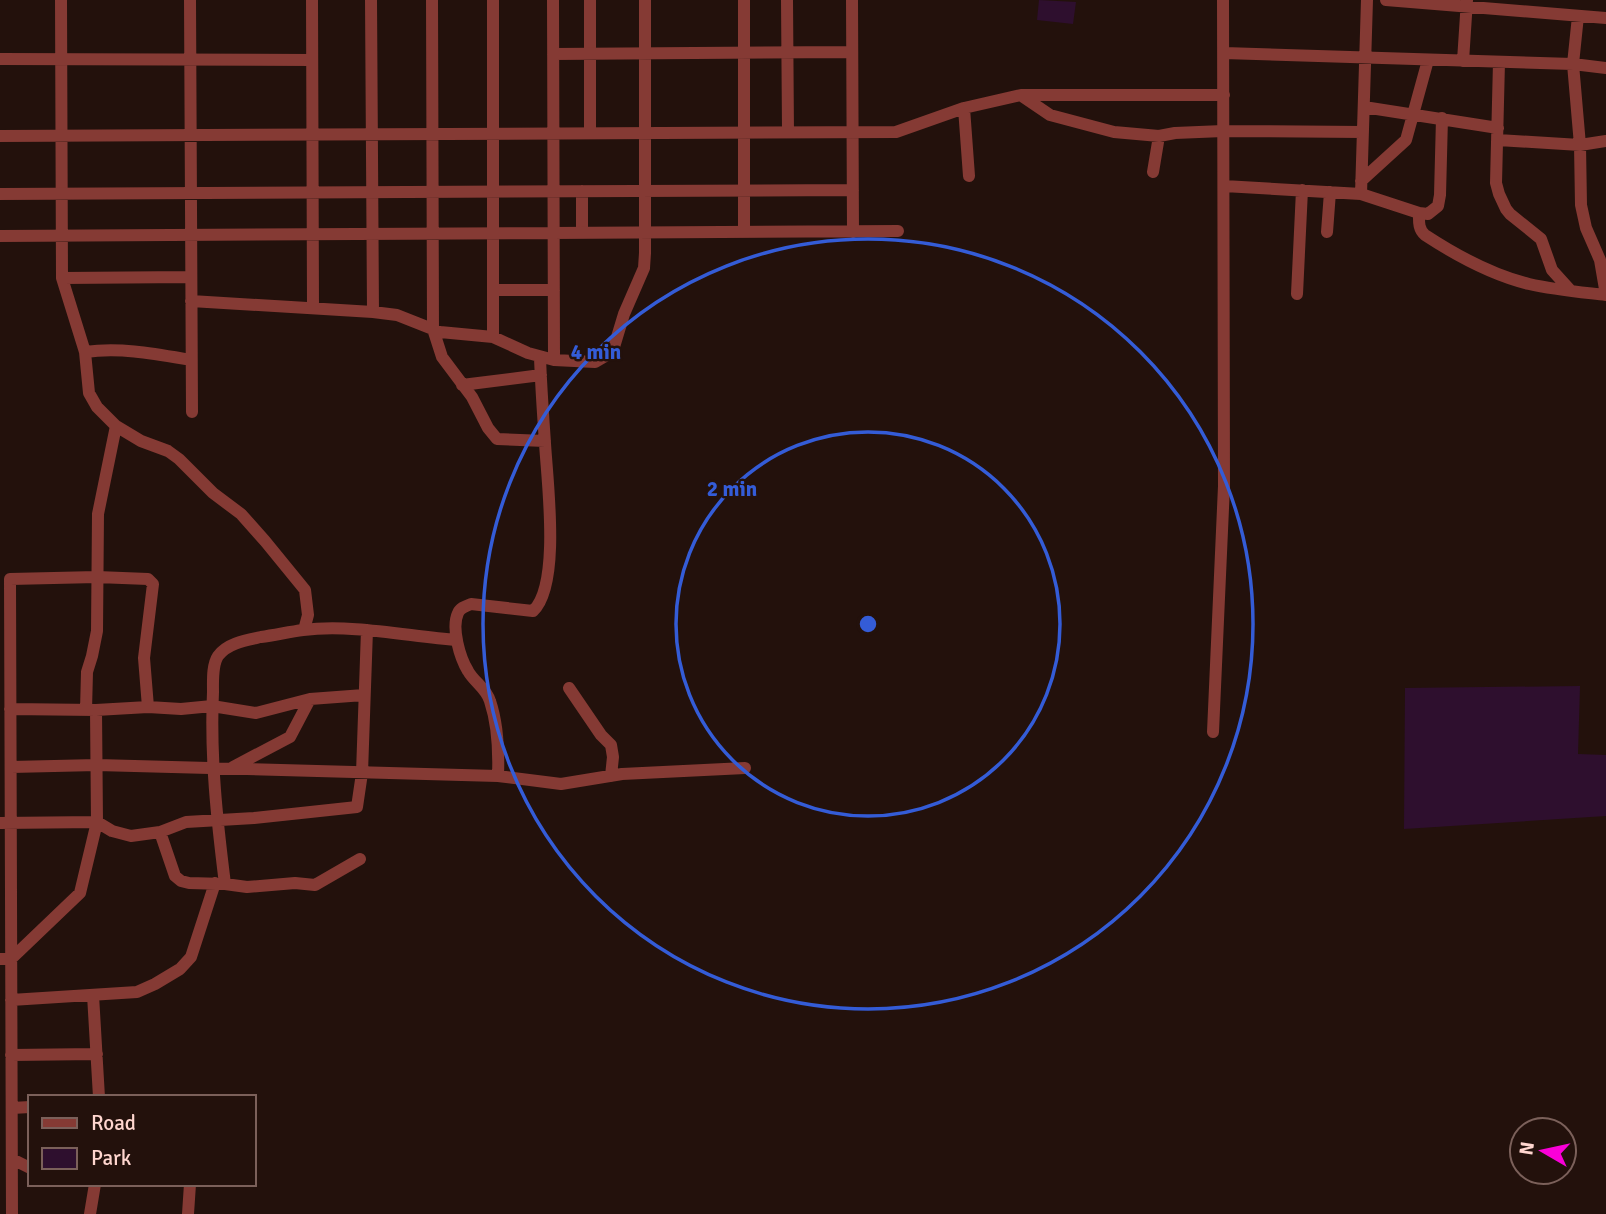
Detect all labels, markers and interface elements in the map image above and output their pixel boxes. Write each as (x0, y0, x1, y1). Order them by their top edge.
text: 4 min (571, 339, 621, 365)
text: 2 min (707, 476, 757, 502)
centre of rings (856, 612, 880, 636)
legend (28, 1095, 256, 1186)
text: Road (91, 1110, 136, 1136)
north arrow (1508, 1116, 1578, 1186)
text: N (1514, 1140, 1540, 1157)
text: Park (91, 1145, 132, 1171)

